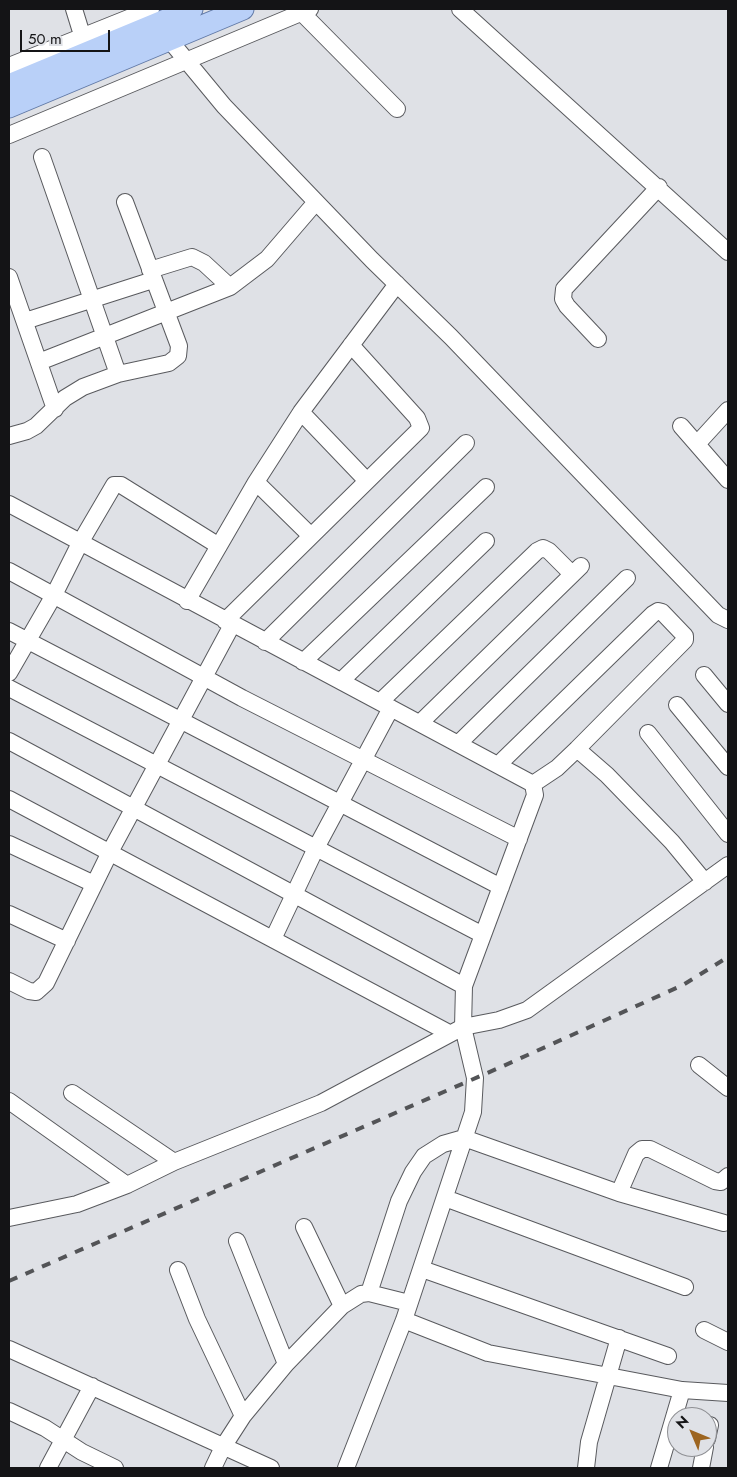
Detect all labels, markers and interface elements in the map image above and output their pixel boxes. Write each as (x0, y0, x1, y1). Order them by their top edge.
scale bar (22, 20, 112, 52)
text: 50 m (28, 28, 62, 50)
north arrow (667, 1407, 717, 1457)
text: N (671, 1411, 693, 1433)

